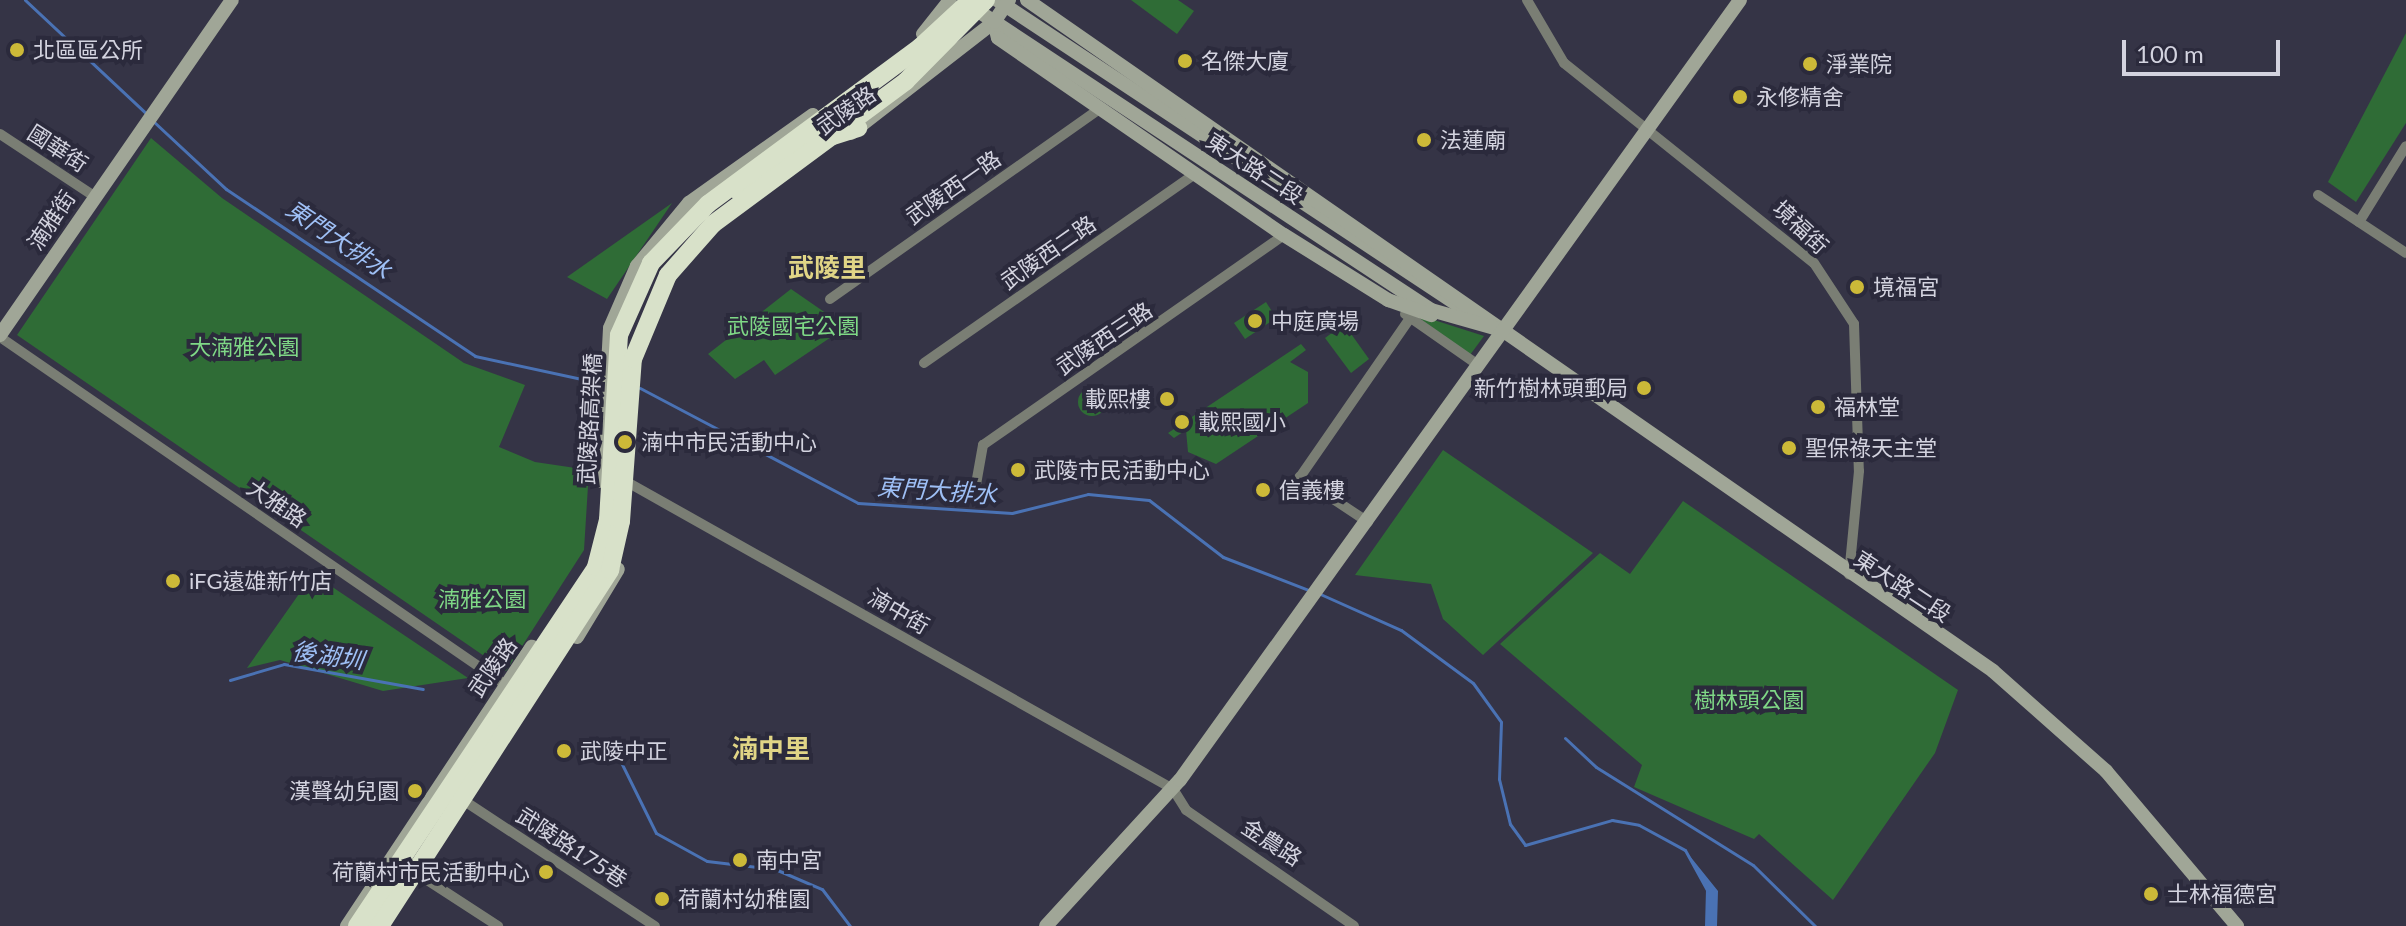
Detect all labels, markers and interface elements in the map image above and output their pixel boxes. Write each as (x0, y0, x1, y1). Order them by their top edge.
scale bar (2126, 24, 2284, 74)
place label: 北區區公所 (33, 37, 143, 63)
text: 100 m (2136, 39, 2204, 68)
marker: 北區區公所 (8, 41, 26, 59)
place label: 名傑大廈 (1201, 48, 1289, 74)
place label: 淨業院 (1826, 51, 1892, 77)
marker: 名傑大廈 (1176, 52, 1194, 70)
marker: 淨業院 (1801, 55, 1819, 73)
street label: 武陵路 (811, 80, 881, 140)
place label: 永修精舍 (1756, 84, 1844, 110)
marker: 永修精舍 (1731, 88, 1749, 106)
street label: 國華街 (23, 119, 93, 177)
street label: 東大路二段 (1202, 127, 1308, 209)
place label: 法蓮廟 (1440, 127, 1506, 153)
marker: 法蓮廟 (1415, 131, 1433, 149)
street label: 武陵西一路 (900, 145, 1006, 229)
street label: 湳雅街 (22, 185, 80, 255)
water label: 東門大排水 (281, 194, 397, 284)
street label: 境福街 (1768, 195, 1834, 259)
street label: 武陵西二路 (995, 210, 1101, 294)
district label: 武陵里 (788, 252, 866, 284)
place label: 境福宮 (1873, 274, 1939, 300)
marker: 境福宮 (1848, 278, 1866, 296)
street label: 武陵西三路 (1051, 296, 1157, 380)
place label: 中庭廣場 (1271, 308, 1359, 334)
marker: 中庭廣場 (1246, 312, 1264, 330)
park label: 武陵國宅公園 (727, 313, 859, 339)
park label: 大湳雅公園 (189, 334, 299, 360)
street label: 武陵路高架橋 (572, 352, 606, 486)
place label: 新竹樹林頭郵局 (1474, 375, 1628, 401)
marker: 新竹樹林頭郵局 (1635, 379, 1653, 397)
place label: 載熙樓 (1085, 386, 1151, 412)
marker: 載熙樓 (1158, 390, 1176, 408)
place label: 福林堂 (1834, 394, 1900, 420)
marker: 福林堂 (1809, 398, 1827, 416)
place label: 載熙國小 (1198, 409, 1286, 435)
marker: 載熙國小 (1173, 413, 1191, 431)
place label: 湳中市民活動中心 (641, 429, 817, 455)
marker: 湳中市民活動中心 (616, 433, 634, 451)
place label: 聖保祿天主堂 (1805, 435, 1937, 461)
marker: 聖保祿天主堂 (1780, 439, 1798, 457)
place label: 武陵市民活動中心 (1034, 457, 1210, 483)
marker: 武陵市民活動中心 (1009, 461, 1027, 479)
water label: 東門大排水 (876, 471, 998, 509)
street label: 大雅路 (242, 474, 312, 532)
place label: 信義樓 (1279, 477, 1345, 503)
marker: 信義樓 (1254, 481, 1272, 499)
street label: 東大路二段 (1850, 545, 1956, 627)
place label: iFG遠雄新竹店 (189, 568, 332, 594)
marker: iFG遠雄新竹店 (164, 572, 182, 590)
street label: 湳中街 (864, 583, 934, 639)
park label: 湳雅公園 (438, 586, 526, 612)
street label: 武陵路 (462, 632, 522, 702)
water label: 後湖圳 (290, 636, 366, 674)
park label: 樹林頭公園 (1694, 687, 1804, 713)
district label: 湳中里 (732, 733, 810, 765)
place label: 武陵中正 (580, 738, 668, 764)
marker: 武陵中正 (555, 742, 573, 760)
place label: 漢聲幼兒園 (289, 778, 399, 804)
marker: 漢聲幼兒園 (406, 782, 424, 800)
street label: 武陵路175巷 (512, 802, 632, 892)
street label: 金農路 (1237, 813, 1307, 871)
place label: 南中宮 (756, 847, 822, 873)
marker: 南中宮 (731, 851, 749, 869)
place label: 荷蘭村市民活動中心 (332, 859, 530, 885)
marker: 荷蘭村市民活動中心 (537, 863, 555, 881)
place label: 士林福德宮 (2167, 881, 2277, 907)
marker: 士林福德宮 (2142, 885, 2160, 903)
place label: 荷蘭村幼稚園 (678, 886, 810, 912)
marker: 荷蘭村幼稚園 (653, 890, 671, 908)

